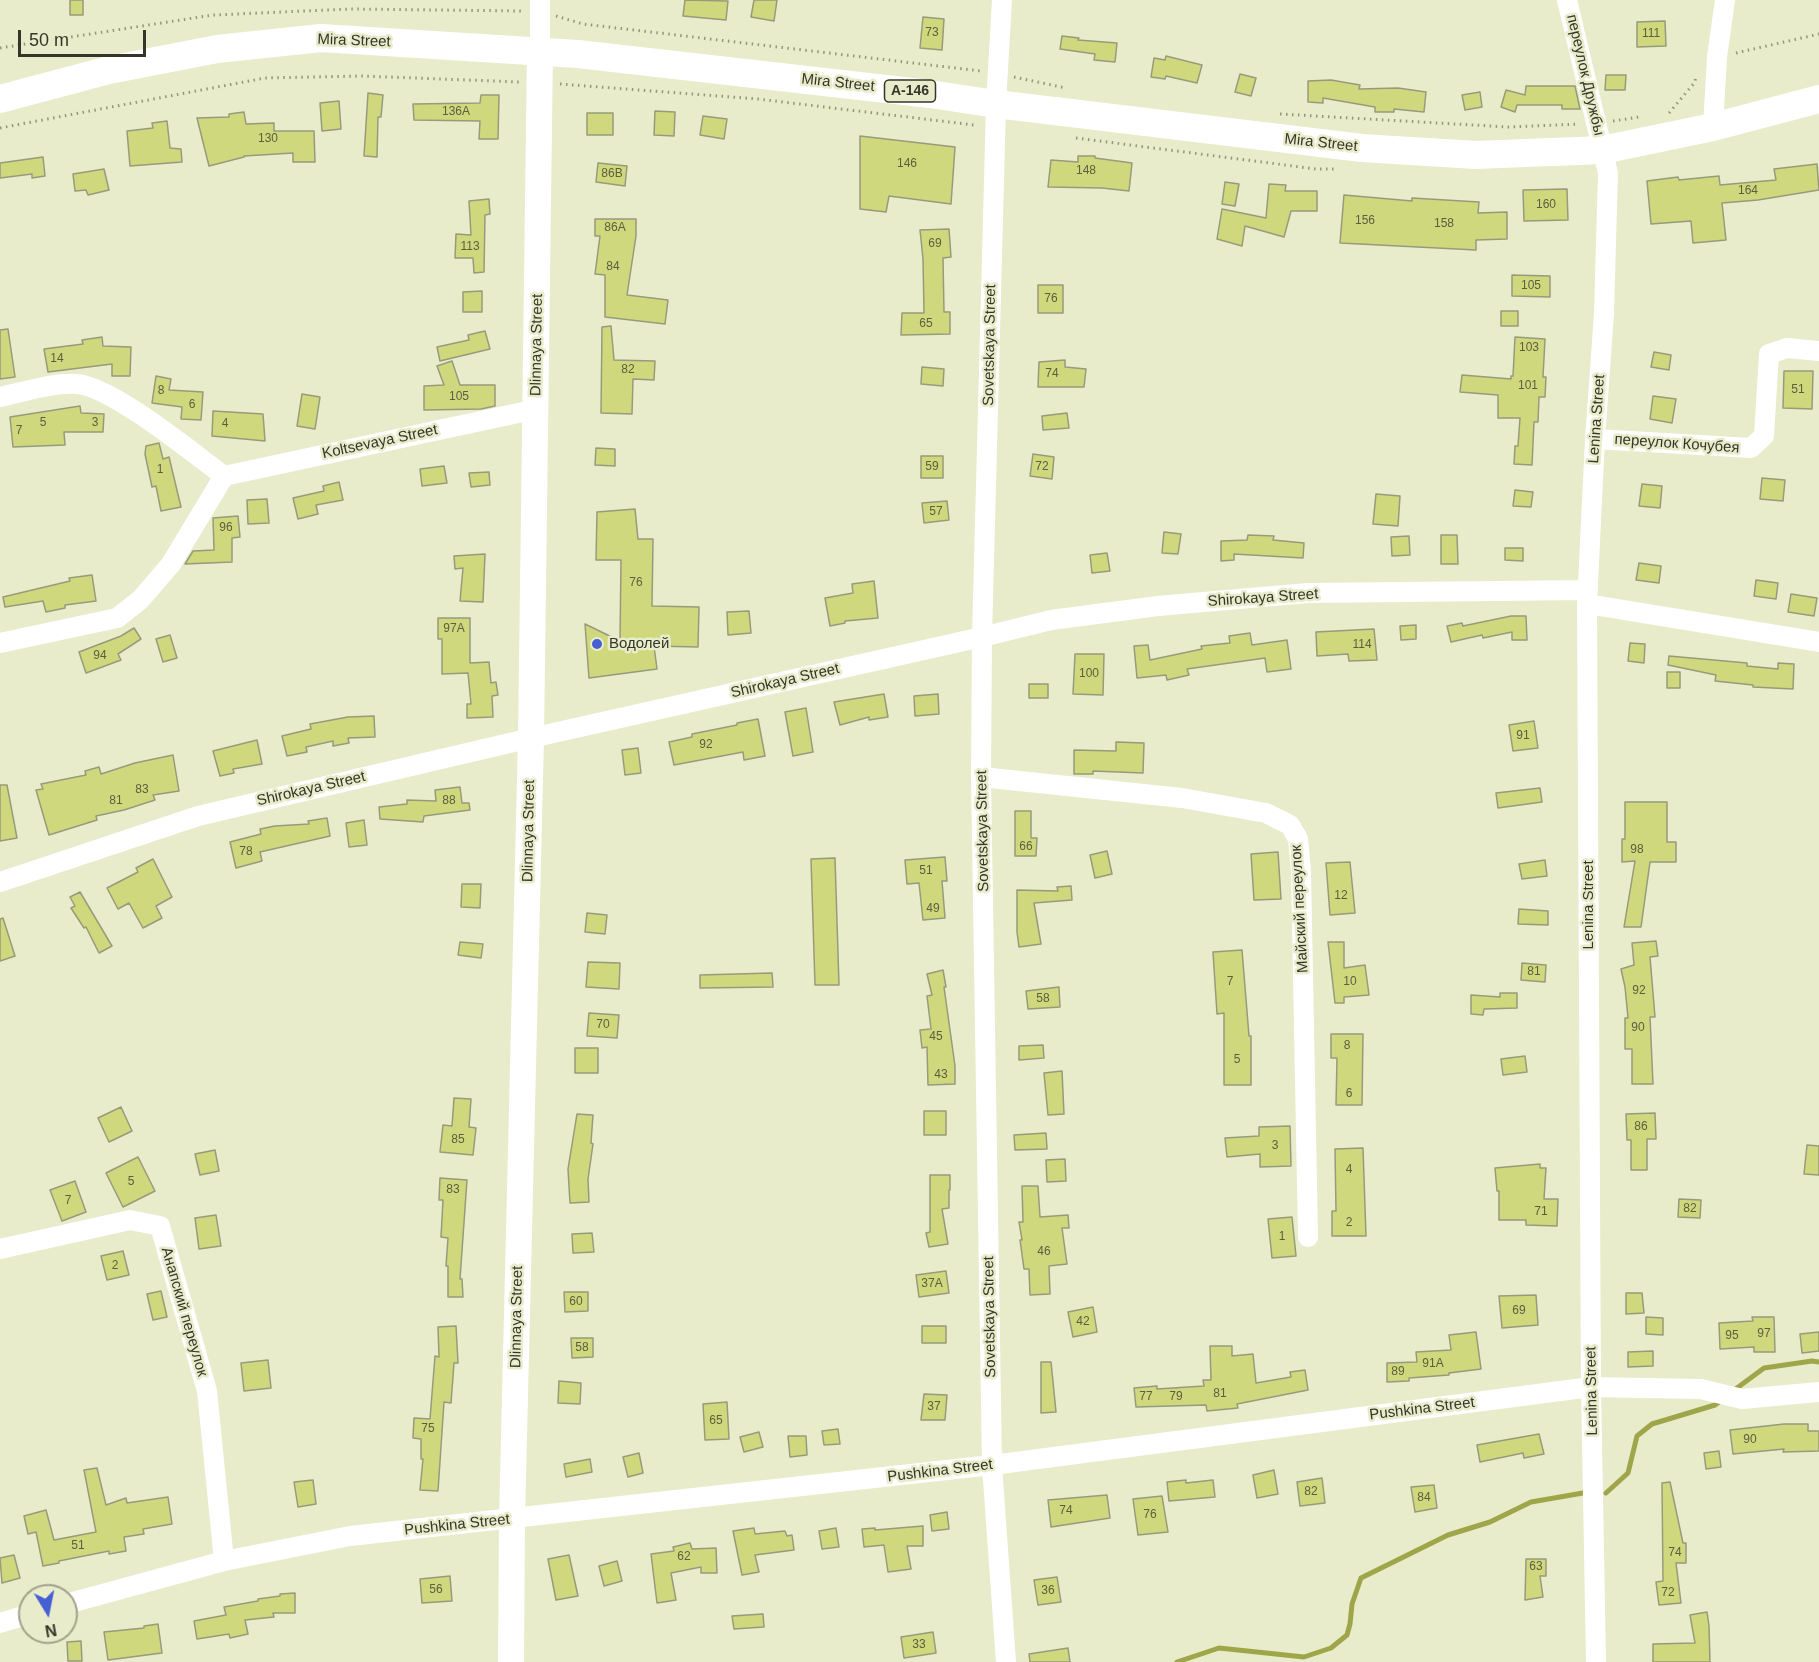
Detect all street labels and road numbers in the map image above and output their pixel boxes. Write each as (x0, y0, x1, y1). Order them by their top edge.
street label: переулок Дружбы (1562, 13, 1608, 137)
street label: Mira Street (317, 31, 391, 51)
street label: Mira Street (801, 70, 875, 96)
road number: А-146 (884, 80, 936, 102)
street label: Mira Street (1284, 130, 1358, 156)
street label: Sovetskaya Street (980, 284, 1000, 406)
street label: Dlinnaya Street (527, 294, 547, 396)
street label: Lenina Street (1585, 374, 1609, 464)
street label: Koltsevaya Street (321, 421, 439, 463)
street label: переулок Кочубея (1614, 431, 1740, 457)
street label: Shirokaya Street (1207, 585, 1319, 611)
street label: Shirokaya Street (729, 660, 841, 702)
street label: Shirokaya Street (255, 768, 367, 810)
street label: Sovetskaya Street (973, 770, 993, 892)
street label: Dlinnaya Street (519, 780, 539, 882)
street label: Майский переулок (1288, 844, 1312, 974)
street label: Lenina Street (1580, 860, 1598, 950)
street label: Анапский переулок (157, 1245, 211, 1379)
street label: Sovetskaya Street (980, 1256, 1000, 1378)
street label: Dlinnaya Street (507, 1266, 527, 1368)
street label: Lenina Street (1582, 1346, 1602, 1436)
street label: Pushkina Street (1368, 1394, 1476, 1424)
street label: Pushkina Street (886, 1456, 994, 1486)
street label: Pushkina Street (403, 1511, 511, 1539)

